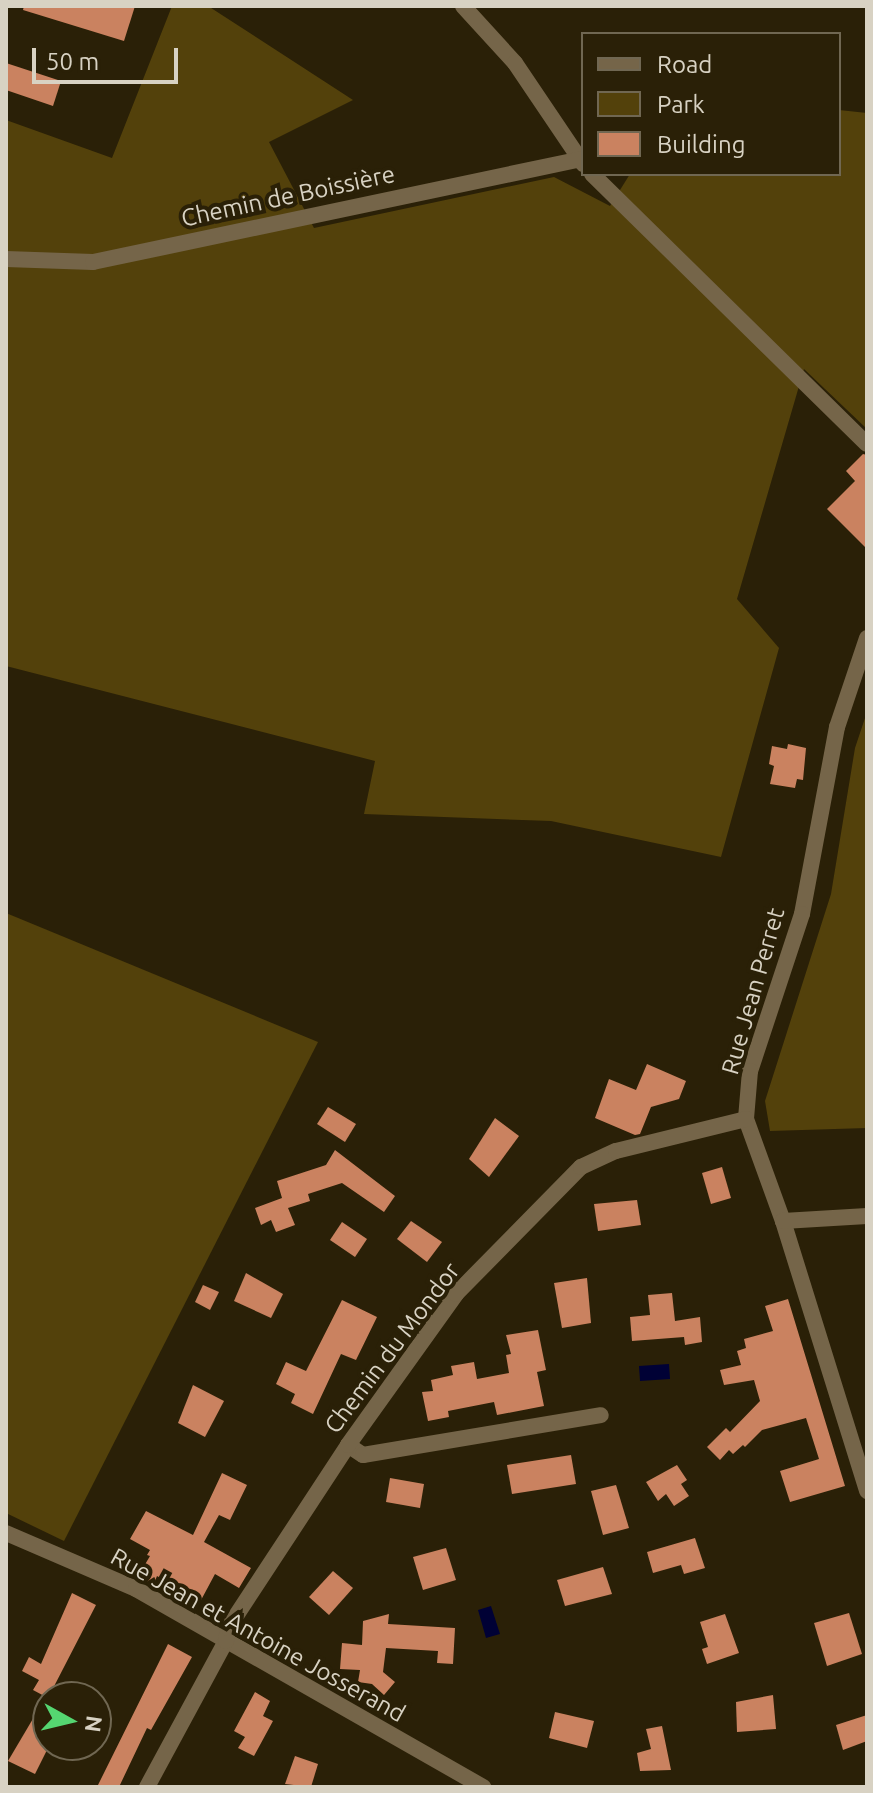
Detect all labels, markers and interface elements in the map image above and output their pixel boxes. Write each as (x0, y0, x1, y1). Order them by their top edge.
scale bar (36, 32, 182, 82)
legend (581, 32, 841, 176)
text: 50 m (46, 48, 99, 75)
text: Road (657, 51, 712, 78)
text: Park (657, 91, 705, 118)
text: Building (657, 131, 745, 158)
street label: Chemin de Boissière (179, 159, 397, 233)
street label: Rue Jean Perret (715, 904, 791, 1078)
street label: Chemin du Mondor (318, 1257, 466, 1439)
street label: Rue Jean et Antoine Josserand (106, 1542, 410, 1728)
north arrow (32, 1681, 112, 1761)
text: N (81, 1714, 108, 1734)

